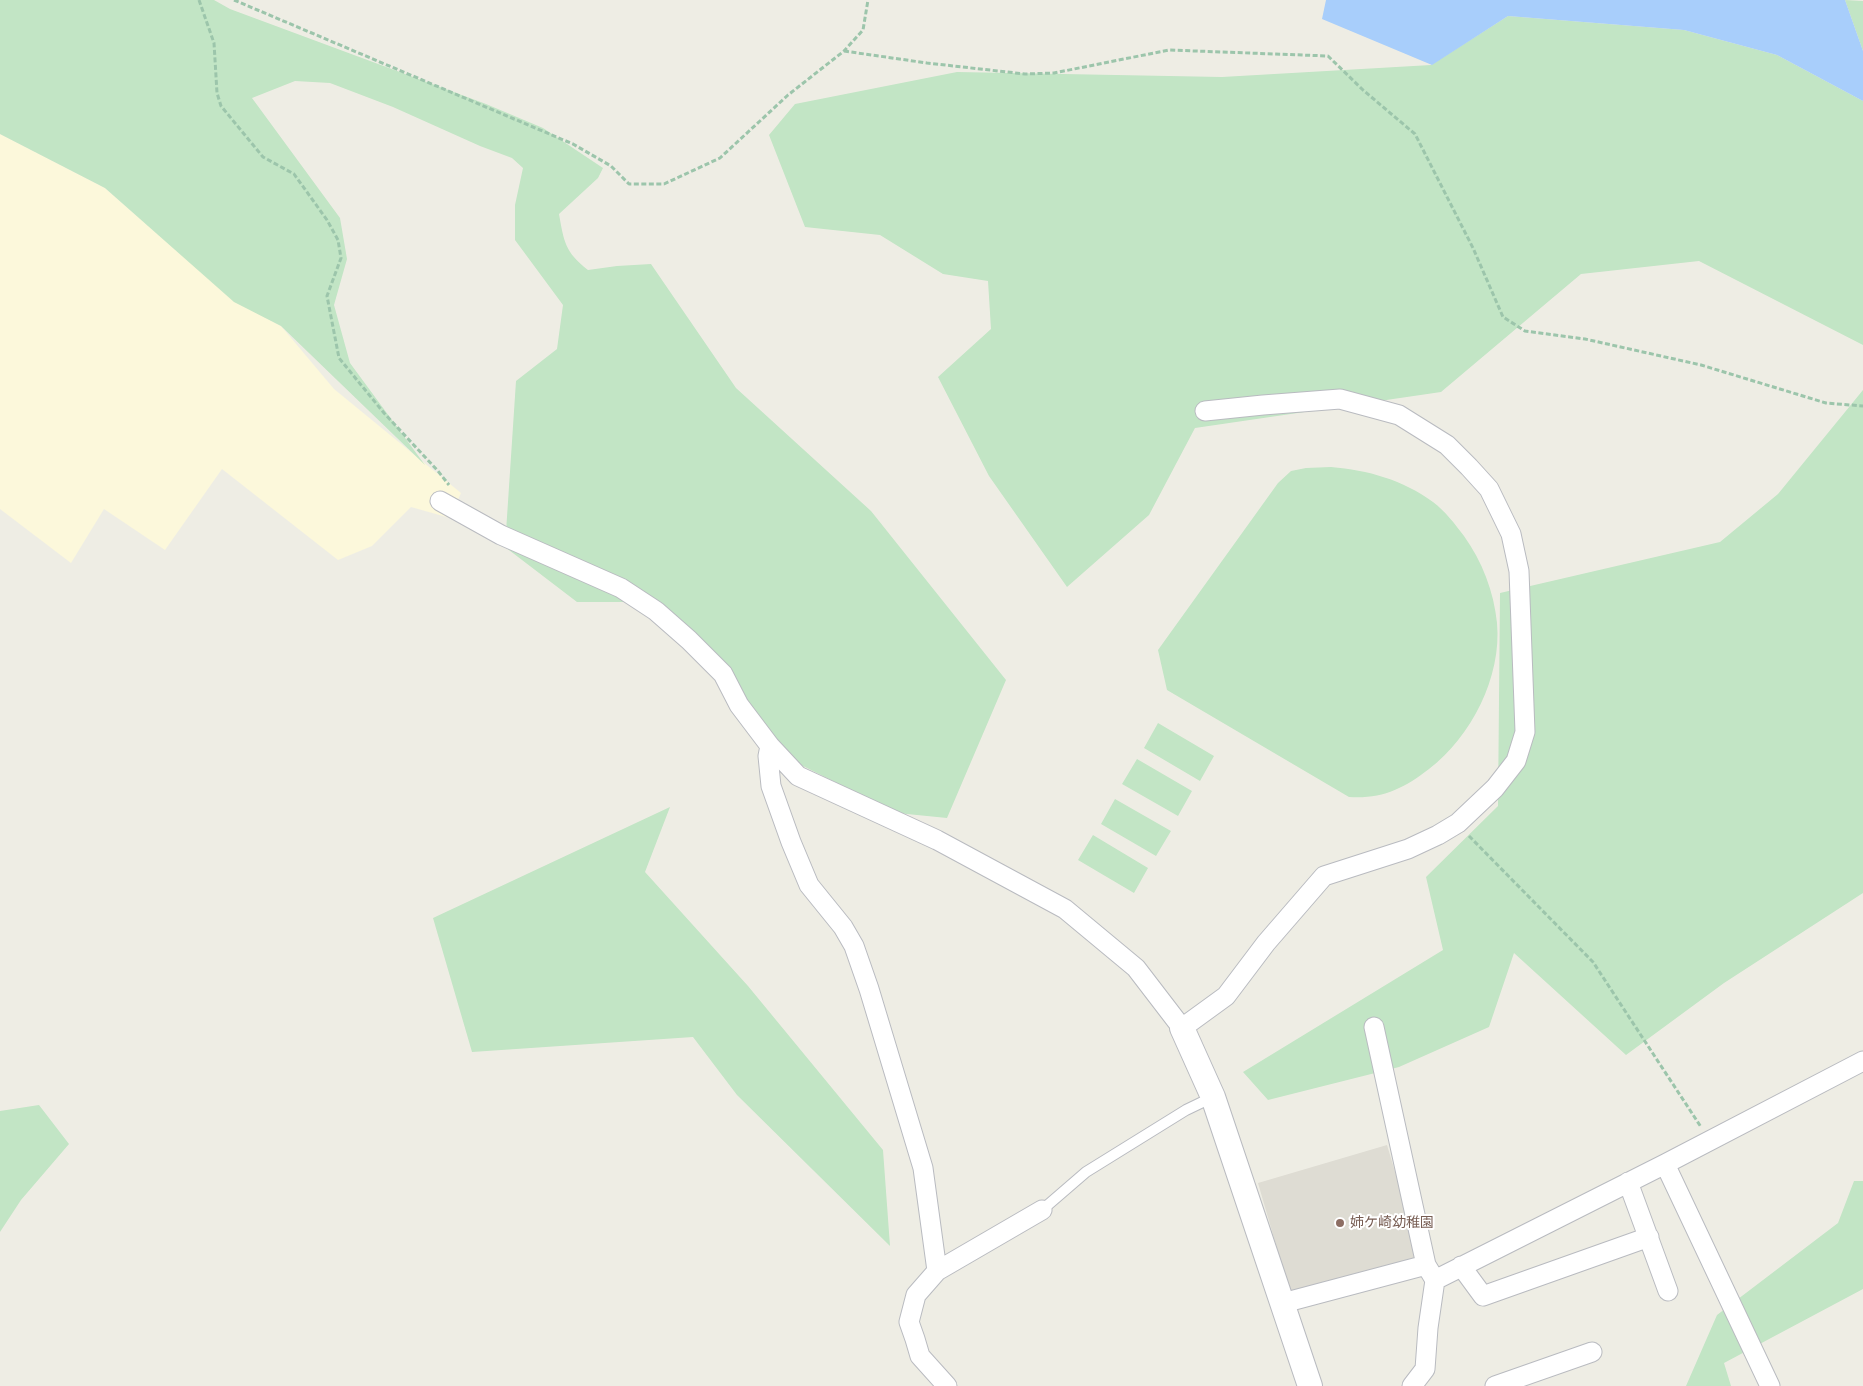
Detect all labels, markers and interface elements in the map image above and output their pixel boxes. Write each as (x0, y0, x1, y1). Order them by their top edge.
place label: 姉ケ崎幼稚園 (1350, 1215, 1434, 1231)
marker: 姉ケ崎幼稚園 (1334, 1217, 1346, 1229)

